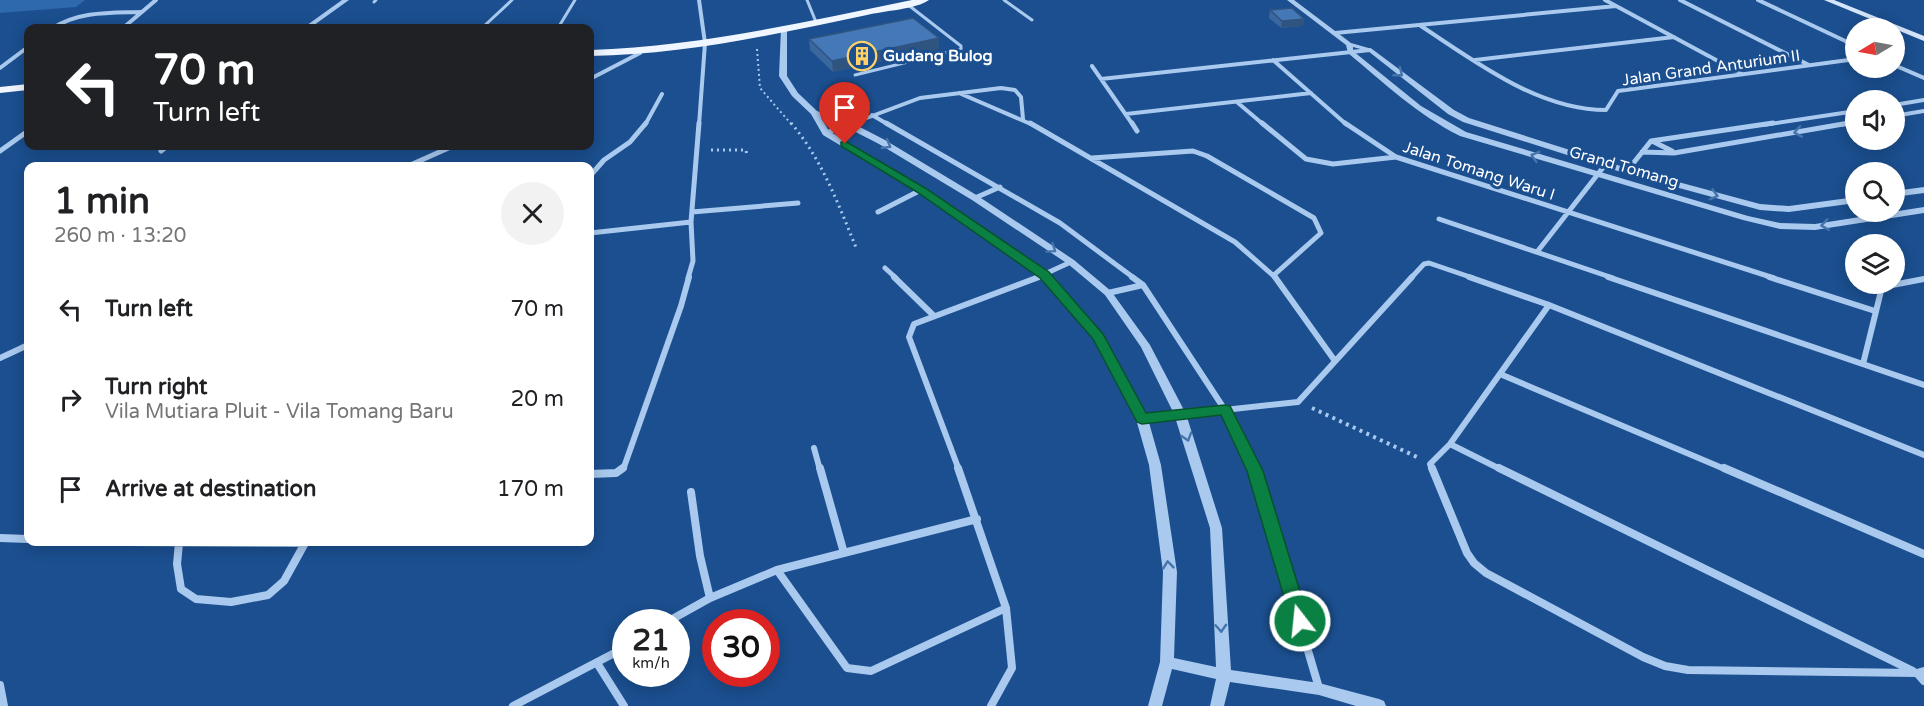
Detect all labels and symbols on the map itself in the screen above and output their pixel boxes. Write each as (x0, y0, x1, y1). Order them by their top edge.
north arrow (1845, 18, 1905, 78)
building icon: Gudang Bulog (846, 40, 878, 72)
place label: Gudang Bulog (883, 46, 992, 66)
street label: Jalan Grand Anturium II (1621, 46, 1801, 90)
one-way arrow (1392, 65, 1403, 76)
pin (819, 82, 870, 144)
one-way arrow (1793, 125, 1803, 138)
street label: Jalan Tomang Waru I (1401, 137, 1557, 205)
one-way arrow (881, 138, 891, 150)
street label: Grand Tomang (1567, 142, 1681, 192)
one-way arrow (1530, 151, 1541, 163)
one-way arrow (1708, 188, 1719, 200)
one-way arrow (1820, 219, 1829, 231)
one-way arrow (1045, 242, 1056, 253)
one-way arrow (1180, 431, 1193, 442)
one-way arrow (1163, 560, 1175, 570)
position arrow (1268, 589, 1332, 653)
speed limit sign: 30 (702, 609, 780, 687)
one-way arrow (1215, 623, 1228, 632)

